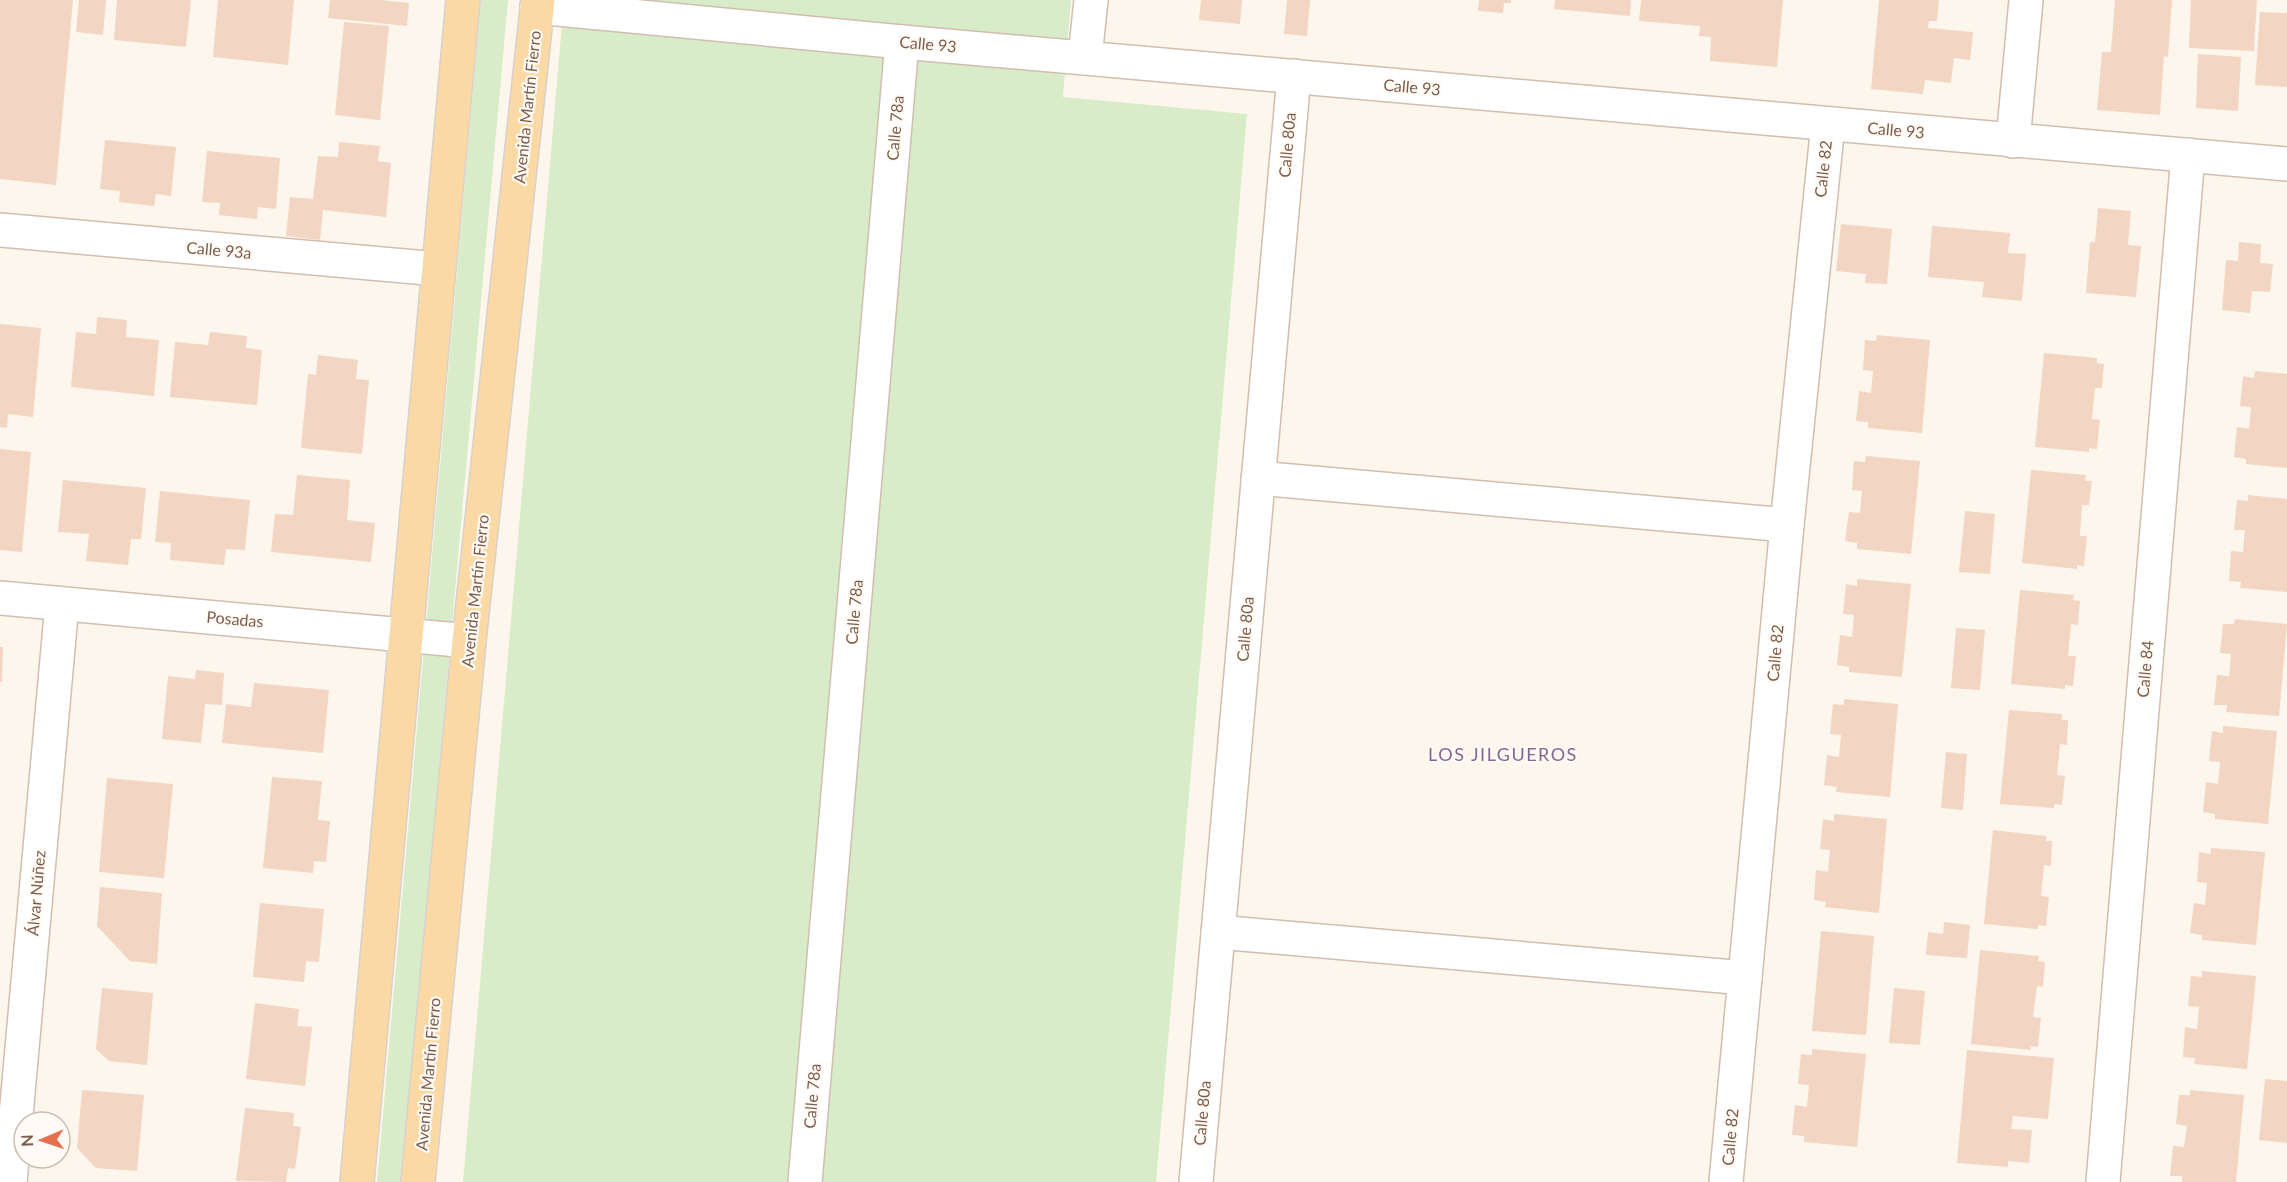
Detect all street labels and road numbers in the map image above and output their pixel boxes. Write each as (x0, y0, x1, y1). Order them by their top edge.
street label: Avenida Martín Fierro (509, 30, 544, 184)
street label: Calle 93 (899, 32, 957, 55)
street label: Calle 93 (1383, 75, 1441, 98)
street label: Calle 78a (882, 95, 907, 161)
street label: Calle 80a (1274, 112, 1299, 178)
street label: Calle 93 (1867, 118, 1925, 141)
street label: Calle 82 (1810, 139, 1835, 198)
street label: Calle 93a (186, 237, 252, 262)
street label: Avenida Martín Fierro (457, 514, 492, 668)
street label: Calle 78a (841, 579, 866, 645)
street label: Calle 80a (1232, 596, 1257, 662)
street label: Posadas (206, 607, 264, 630)
street label: Calle 82 (1763, 624, 1786, 682)
street label: Calle 84 (2133, 640, 2156, 698)
street label: Álvar Núñez (22, 849, 49, 937)
street label: Avenida Martín Fierro (411, 997, 444, 1151)
street label: Calle 78a (799, 1063, 824, 1129)
street label: Calle 80a (1189, 1080, 1214, 1146)
street label: Calle 82 (1718, 1108, 1741, 1166)

